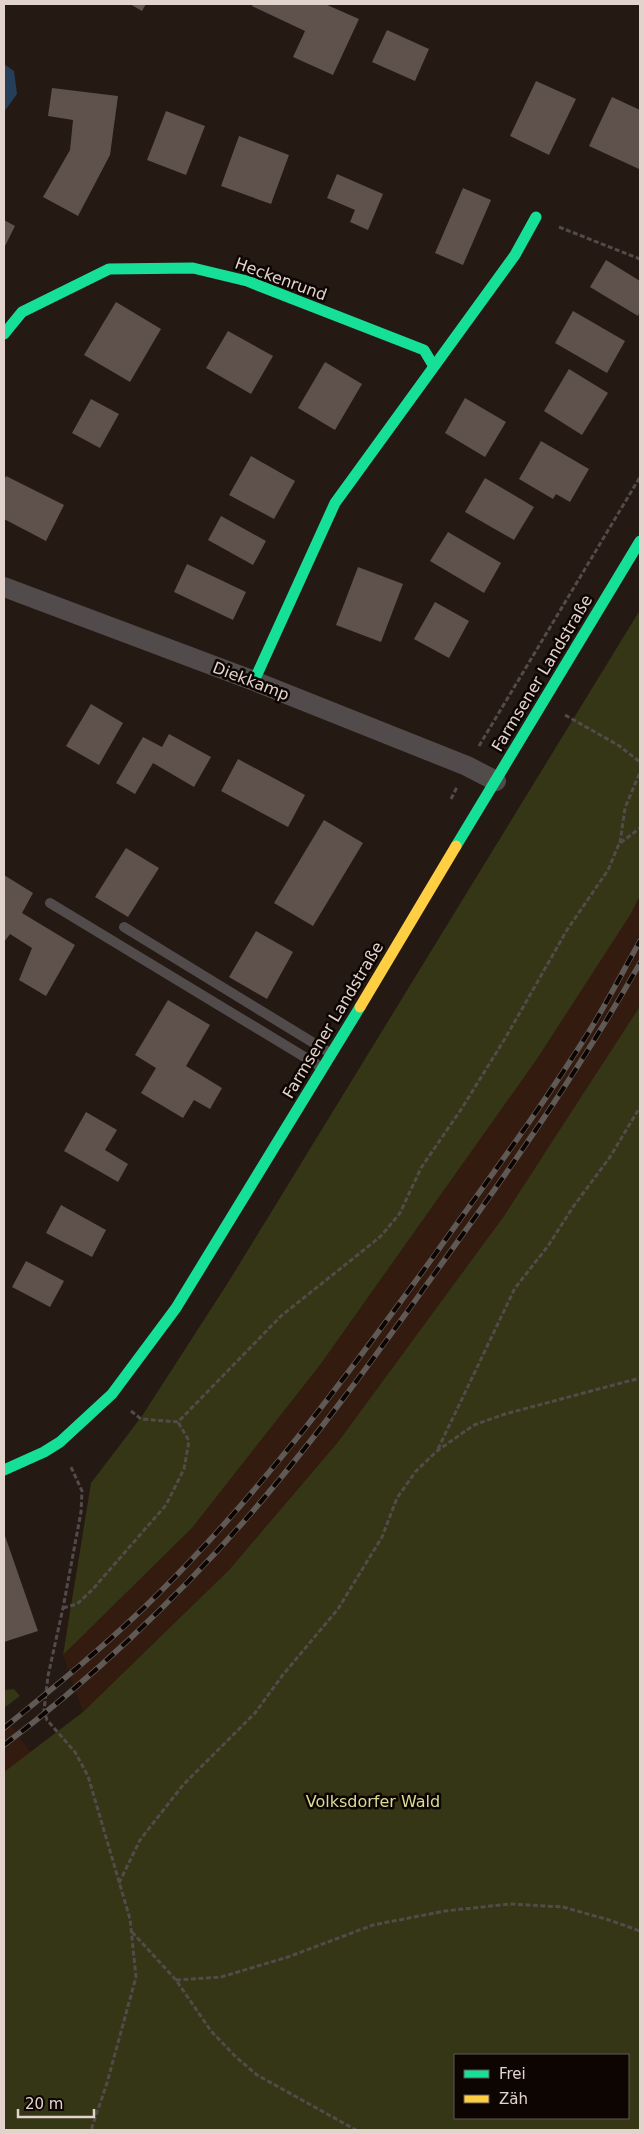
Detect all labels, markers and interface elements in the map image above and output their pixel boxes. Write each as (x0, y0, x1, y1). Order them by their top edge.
street label: Heckenrund (232, 254, 330, 304)
street label: Farmsener Landstraße (488, 591, 596, 755)
street label: Diekkamp (210, 658, 292, 704)
street label: Farmsener Landstraße (279, 938, 387, 1102)
park label: Volksdorfer Wald (306, 1792, 440, 1811)
legend (454, 2054, 629, 2119)
text: Frei (499, 2065, 526, 2083)
scale bar (18, 2086, 94, 2118)
text: Zäh (499, 2090, 528, 2108)
text: 20 m (25, 2095, 63, 2113)

